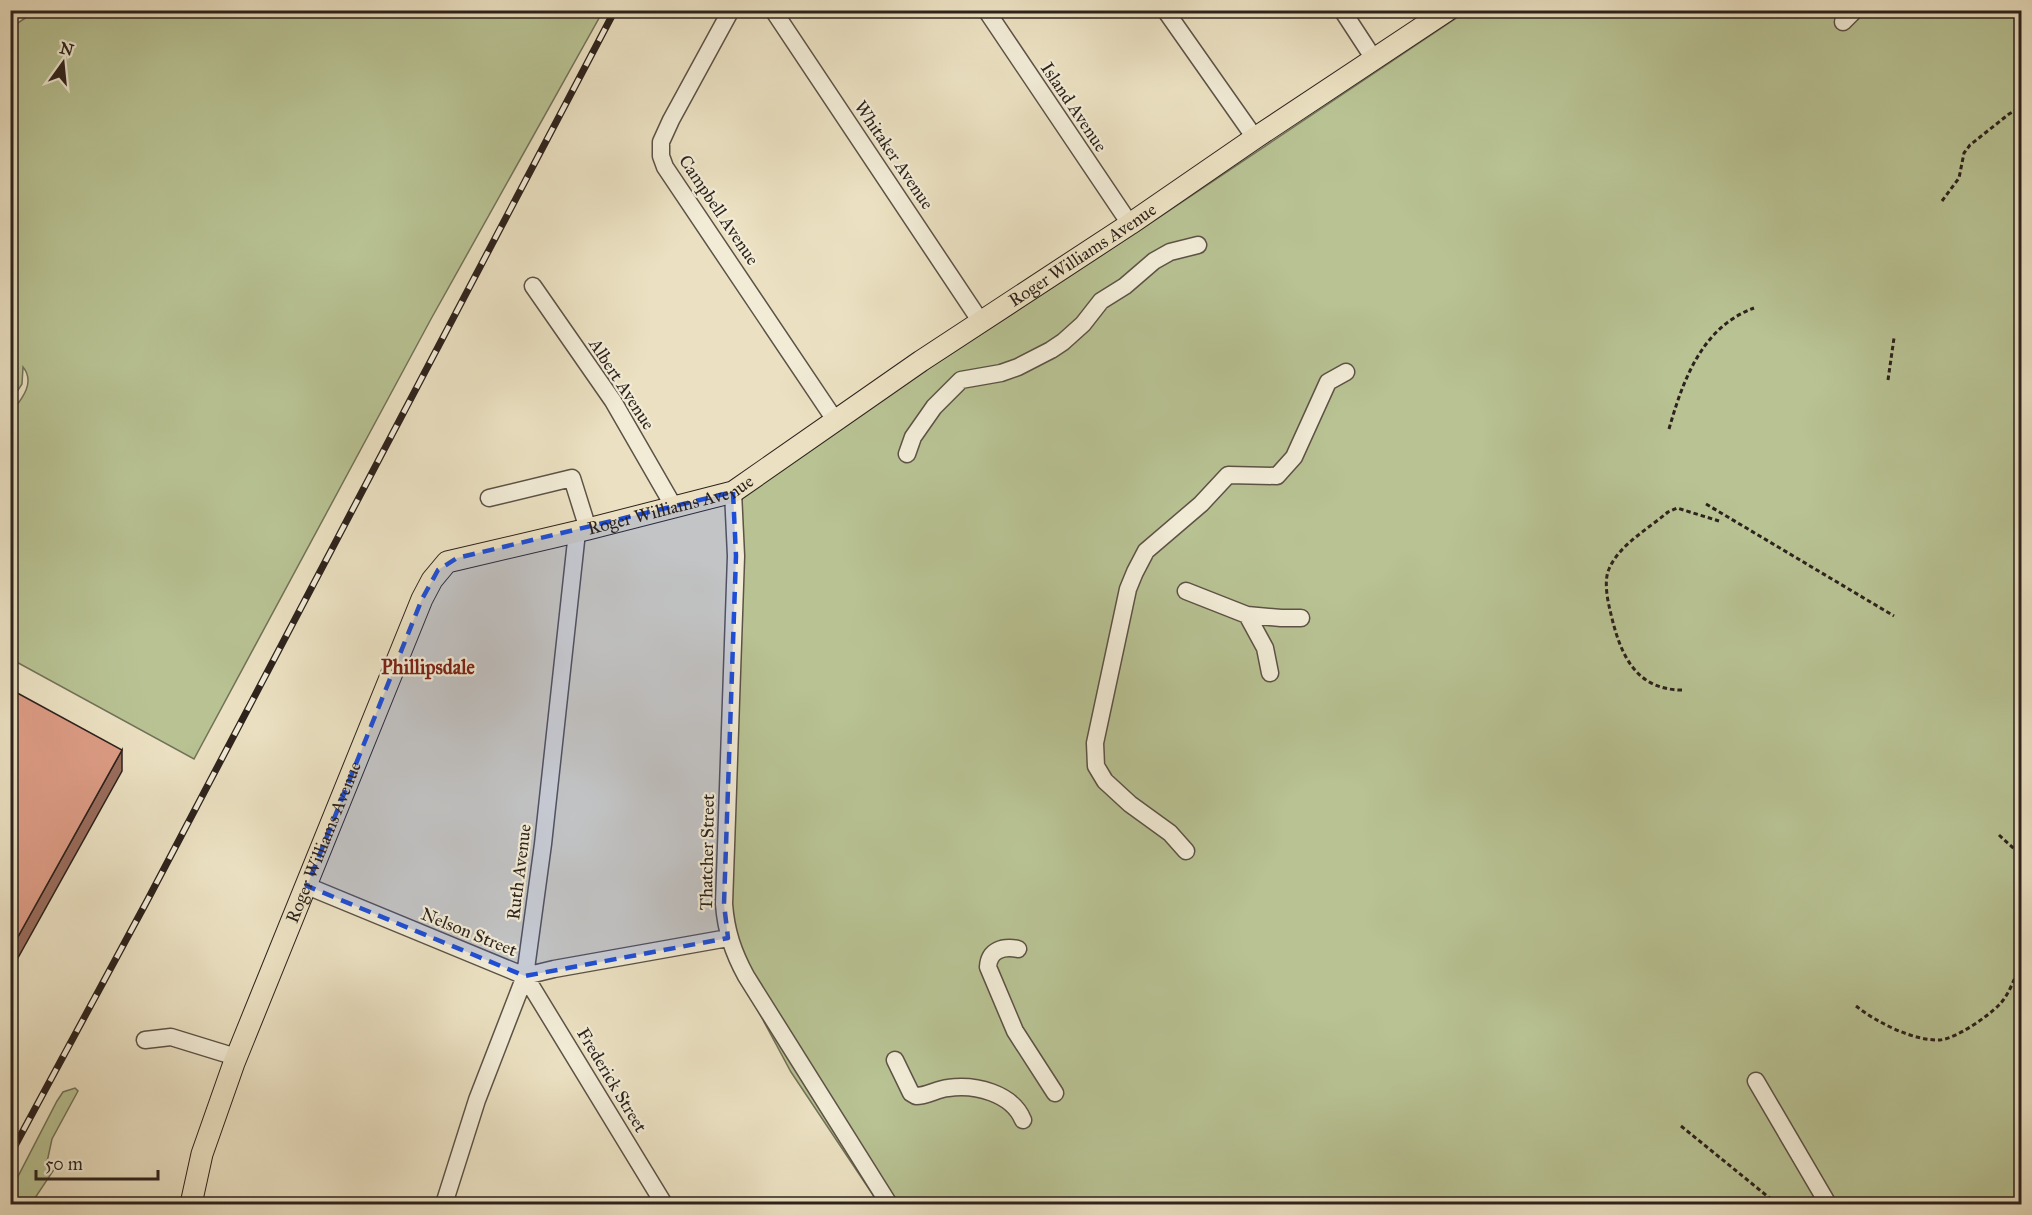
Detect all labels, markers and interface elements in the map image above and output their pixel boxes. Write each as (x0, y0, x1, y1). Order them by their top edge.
north arrow (33, 33, 93, 93)
text: N (58, 38, 76, 60)
street label: Island Avenue (1036, 58, 1112, 156)
street label: Whitaker Avenue (850, 96, 938, 214)
street label: Campbell Avenue (674, 151, 764, 269)
street label: Roger Williams Avenue (1004, 198, 1161, 312)
street label: Albert Avenue (584, 333, 660, 434)
street label: Roger Williams Avenue (585, 470, 758, 540)
district label: Phillipsdale (381, 655, 476, 680)
street label: Roger Williams Avenue (281, 758, 366, 926)
street label: Thatcher Street (695, 793, 719, 911)
street label: Ruth Avenue (502, 823, 536, 921)
street label: Nelson Street (418, 903, 521, 961)
street label: Frederick Street (572, 1024, 652, 1137)
scale bar (36, 1143, 158, 1181)
text: 50 m (45, 1153, 83, 1175)

